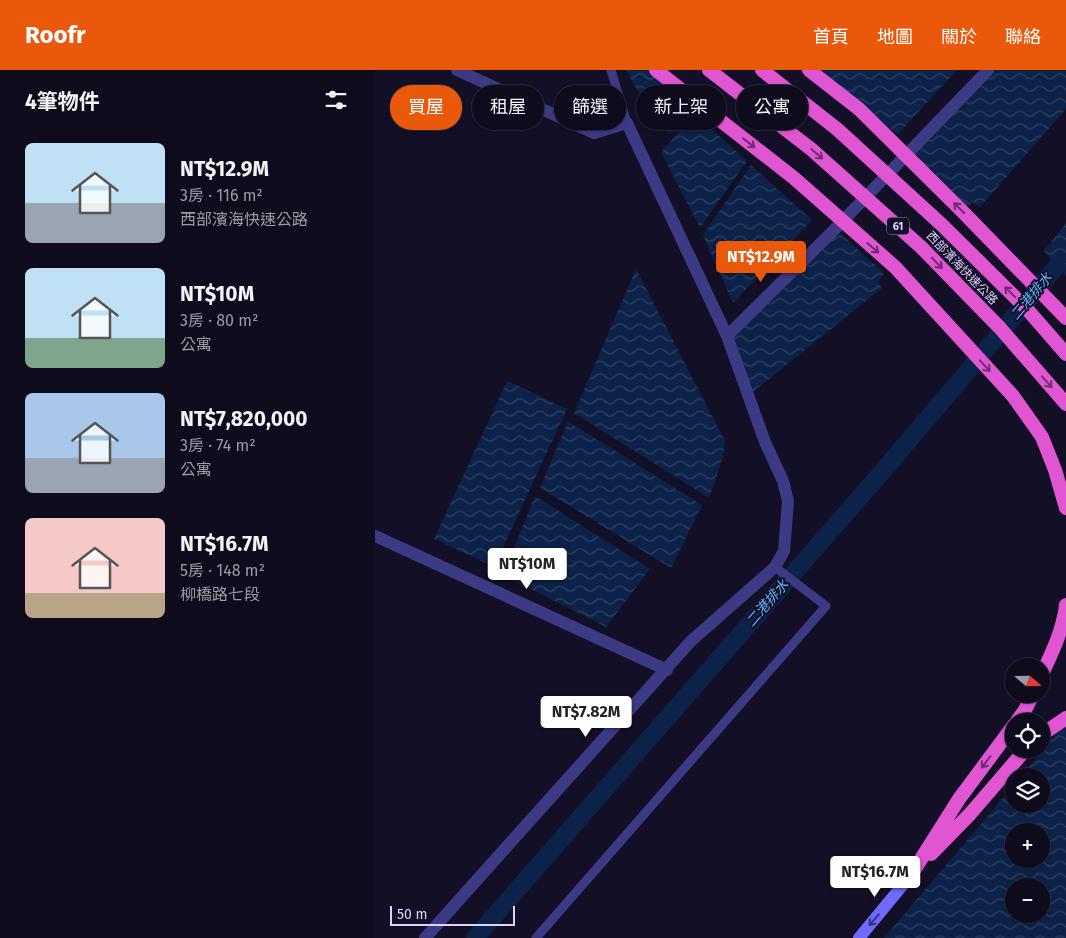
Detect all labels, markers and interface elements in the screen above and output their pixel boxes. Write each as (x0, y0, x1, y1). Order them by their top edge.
text: Roofr (25, 21, 86, 49)
text: 首頁 (813, 26, 849, 48)
text: 地圖 (877, 26, 913, 48)
text: 關於 (941, 26, 977, 48)
text: 聯絡 (1005, 26, 1041, 48)
chip: 買屋 (390, 85, 462, 130)
chip: 租屋 (472, 85, 544, 130)
chip: 篩選 (554, 85, 626, 130)
chip: 新上架 (636, 85, 726, 130)
chip: 公寓 (736, 85, 808, 130)
icon: filters (322, 86, 350, 114)
text: 4筆物件 (25, 89, 100, 115)
one-way arrow (742, 137, 755, 148)
one-way arrow (810, 148, 823, 160)
text: NT$12.9M (180, 156, 269, 182)
icon: home (65, 163, 125, 223)
text: 3房 · 116 m² (180, 186, 263, 205)
one-way arrow (953, 202, 965, 214)
text: 西部濱海快速公路 (180, 210, 308, 229)
road number: 61 (887, 218, 909, 234)
street label: 西部濱海快速公路 (924, 229, 1000, 307)
pin: NT$12.9M (709, 240, 813, 283)
one-way arrow (867, 242, 880, 253)
text: NT$12.9M (727, 247, 795, 266)
one-way arrow (931, 257, 943, 269)
water label: 二港排水 (1007, 269, 1057, 323)
text: NT$10M (180, 281, 254, 307)
one-way arrow (1004, 287, 1016, 299)
icon: home (65, 288, 125, 348)
text: 3房 · 80 m² (180, 311, 258, 330)
text: 公寓 (180, 335, 212, 354)
one-way arrow (979, 359, 991, 372)
one-way arrow (1041, 376, 1053, 389)
text: NT$7,820,000 (180, 406, 308, 432)
icon: home (65, 413, 125, 473)
text: 3房 · 74 m² (180, 436, 256, 455)
text: 公寓 (180, 460, 212, 479)
text: NT$16.7M (180, 531, 269, 557)
icon: home (65, 538, 125, 598)
pin: NT$10M (486, 548, 568, 590)
text: NT$10M (499, 554, 555, 573)
text: 5房 · 148 m² (180, 561, 265, 580)
water label: 二港排水 (743, 576, 793, 630)
text: 柳橋路七段 (180, 585, 260, 604)
north arrow (1005, 658, 1050, 702)
map controls (1005, 658, 1050, 923)
pin: NT$7.82M (534, 696, 638, 738)
text: NT$7.82M (552, 702, 620, 721)
button: locate (1005, 713, 1050, 758)
one-way arrow (981, 755, 992, 768)
button: layers (1005, 768, 1050, 813)
button: + (1005, 823, 1050, 868)
pin: NT$16.7M (823, 856, 927, 898)
text: NT$16.7M (841, 862, 909, 881)
button: − (1005, 878, 1050, 923)
scale bar (390, 903, 515, 926)
text: 50 m (397, 906, 428, 923)
one-way arrow (869, 913, 880, 926)

